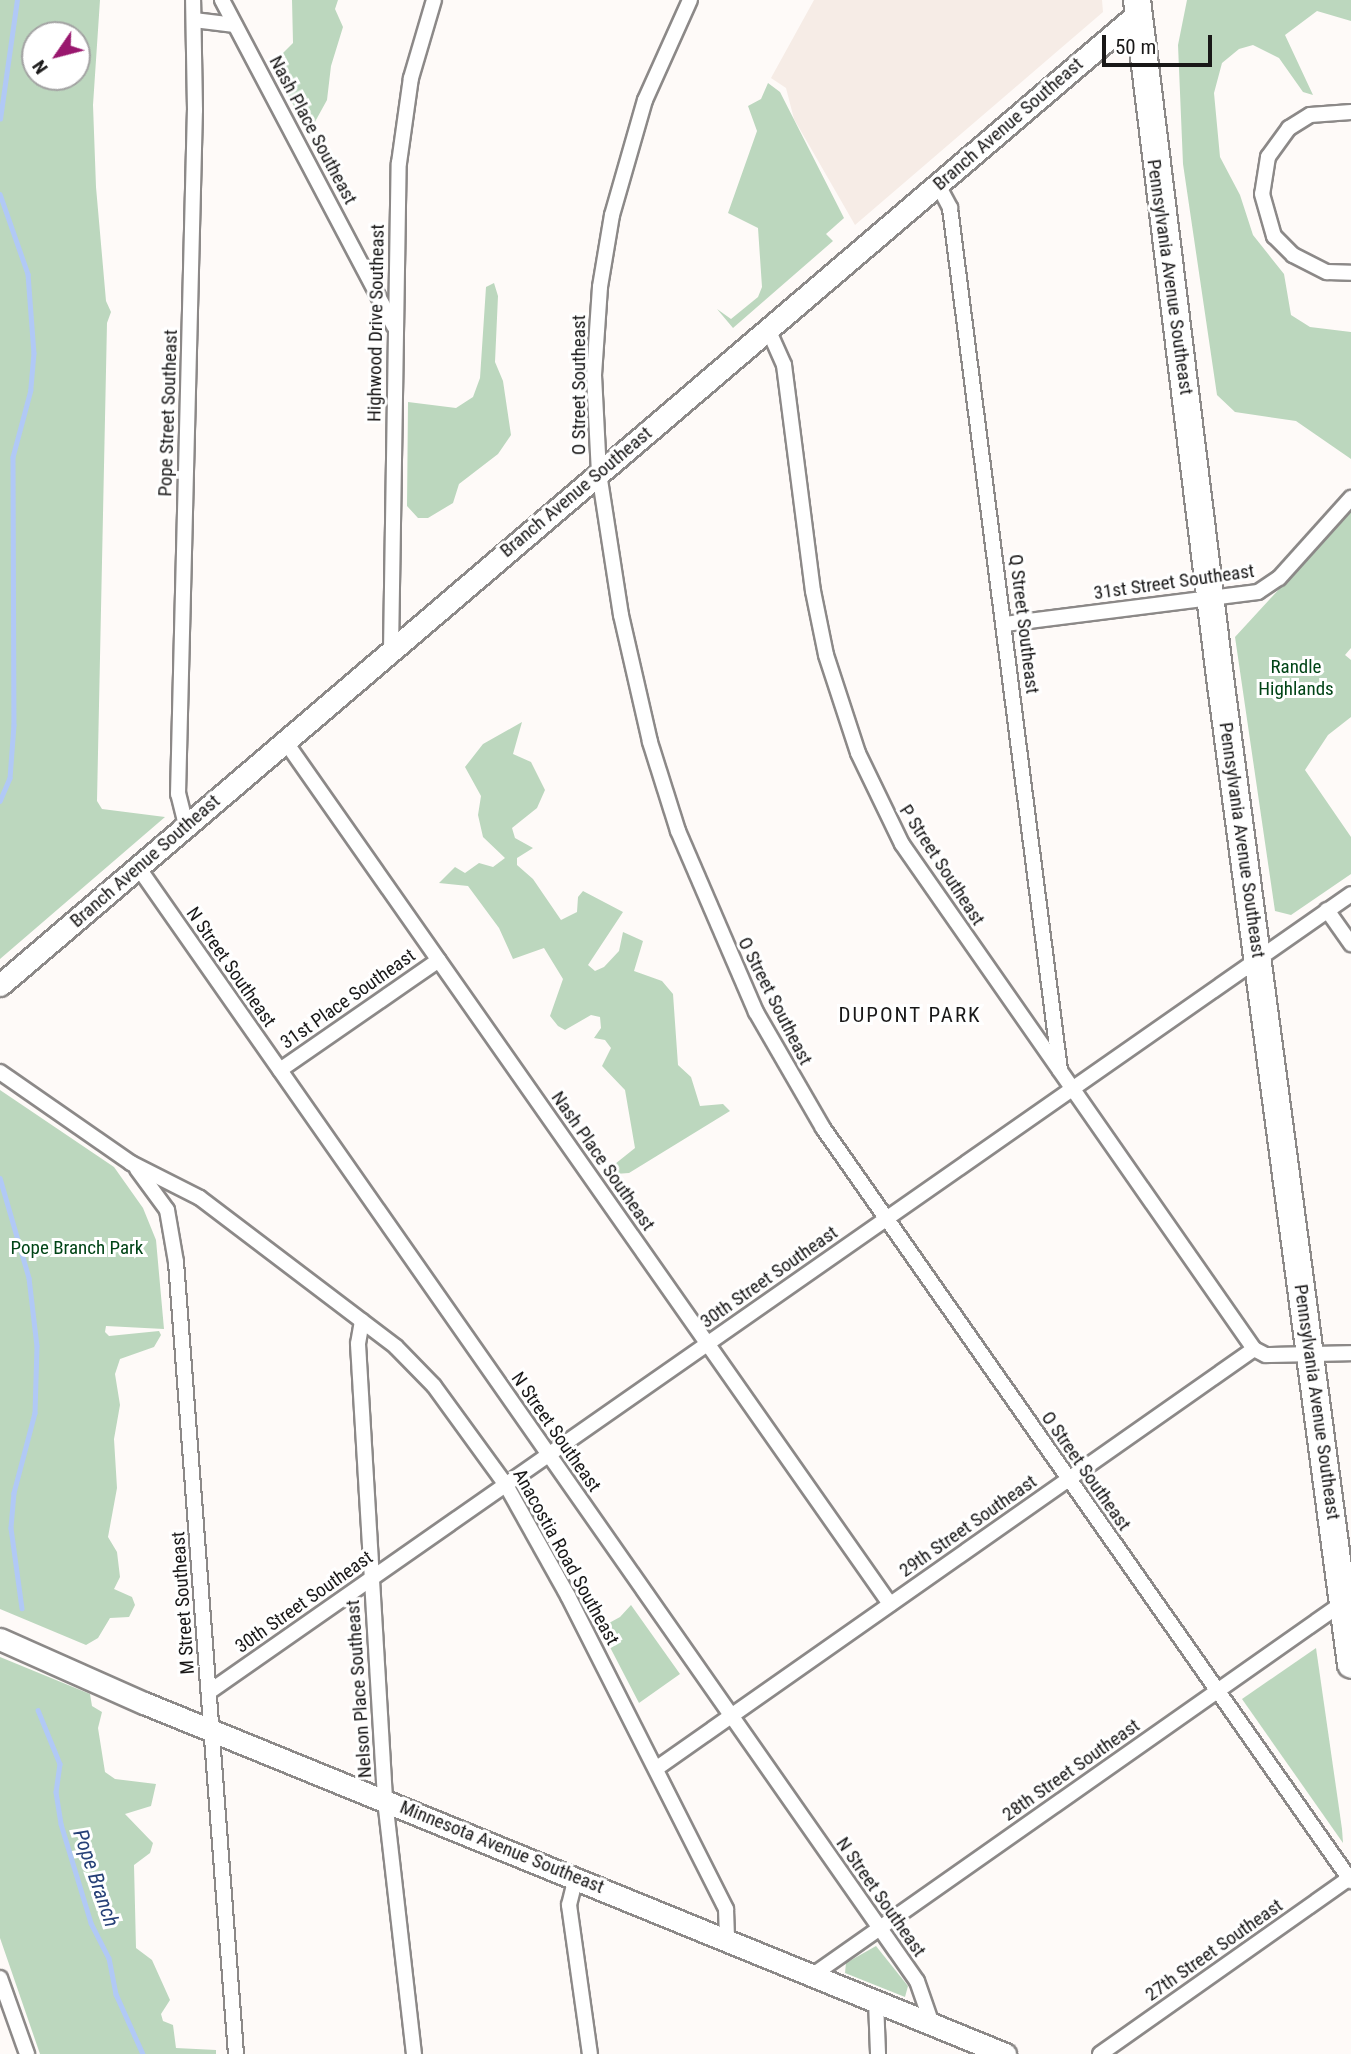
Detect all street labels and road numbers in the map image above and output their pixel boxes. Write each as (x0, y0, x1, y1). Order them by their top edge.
street label: Nash Place Southeast (264, 52, 362, 208)
street label: Branch Avenue Southeast (928, 53, 1088, 195)
street label: Pennsylvania Avenue Southeast (1142, 158, 1198, 396)
street label: Highwood Drive Southeast (363, 224, 389, 422)
street label: O Street Southeast (568, 315, 590, 455)
street label: Pope Street Southeast (154, 329, 182, 497)
street label: Branch Avenue Southeast (495, 422, 657, 562)
street label: Q Street Southeast (1004, 553, 1044, 695)
street label: 31st Street Southeast (1092, 559, 1256, 605)
street label: Pennsylvania Avenue Southeast (1214, 721, 1270, 959)
street label: Branch Avenue Southeast (65, 790, 225, 932)
street label: P Street Southeast (894, 800, 990, 930)
street label: N Street Southeast (181, 903, 281, 1031)
street label: O Street Southeast (733, 933, 817, 1069)
street label: 31st Place Southeast (276, 944, 420, 1054)
street label: Nash Place Southeast (546, 1087, 660, 1235)
street label: 30th Street Southeast (696, 1221, 842, 1333)
street label: Pennsylvania Avenue Southeast (1289, 1283, 1345, 1521)
street label: N Street Southeast (506, 1368, 606, 1496)
street label: O Street Southeast (1036, 1407, 1136, 1535)
street label: Anacostia Road Southeast (508, 1465, 624, 1649)
street label: 29th Street Southeast (895, 1470, 1041, 1582)
street label: M Street Southeast (167, 1531, 199, 1675)
street label: 30th Street Southeast (231, 1546, 377, 1658)
street label: Nelson Place Southeast (341, 1599, 377, 1779)
street label: 28th Street Southeast (998, 1714, 1144, 1826)
street label: Minnesota Avenue Southeast (397, 1796, 607, 1898)
street label: N Street Southeast (831, 1833, 931, 1961)
street label: 27th Street Southeast (1141, 1894, 1287, 2006)

